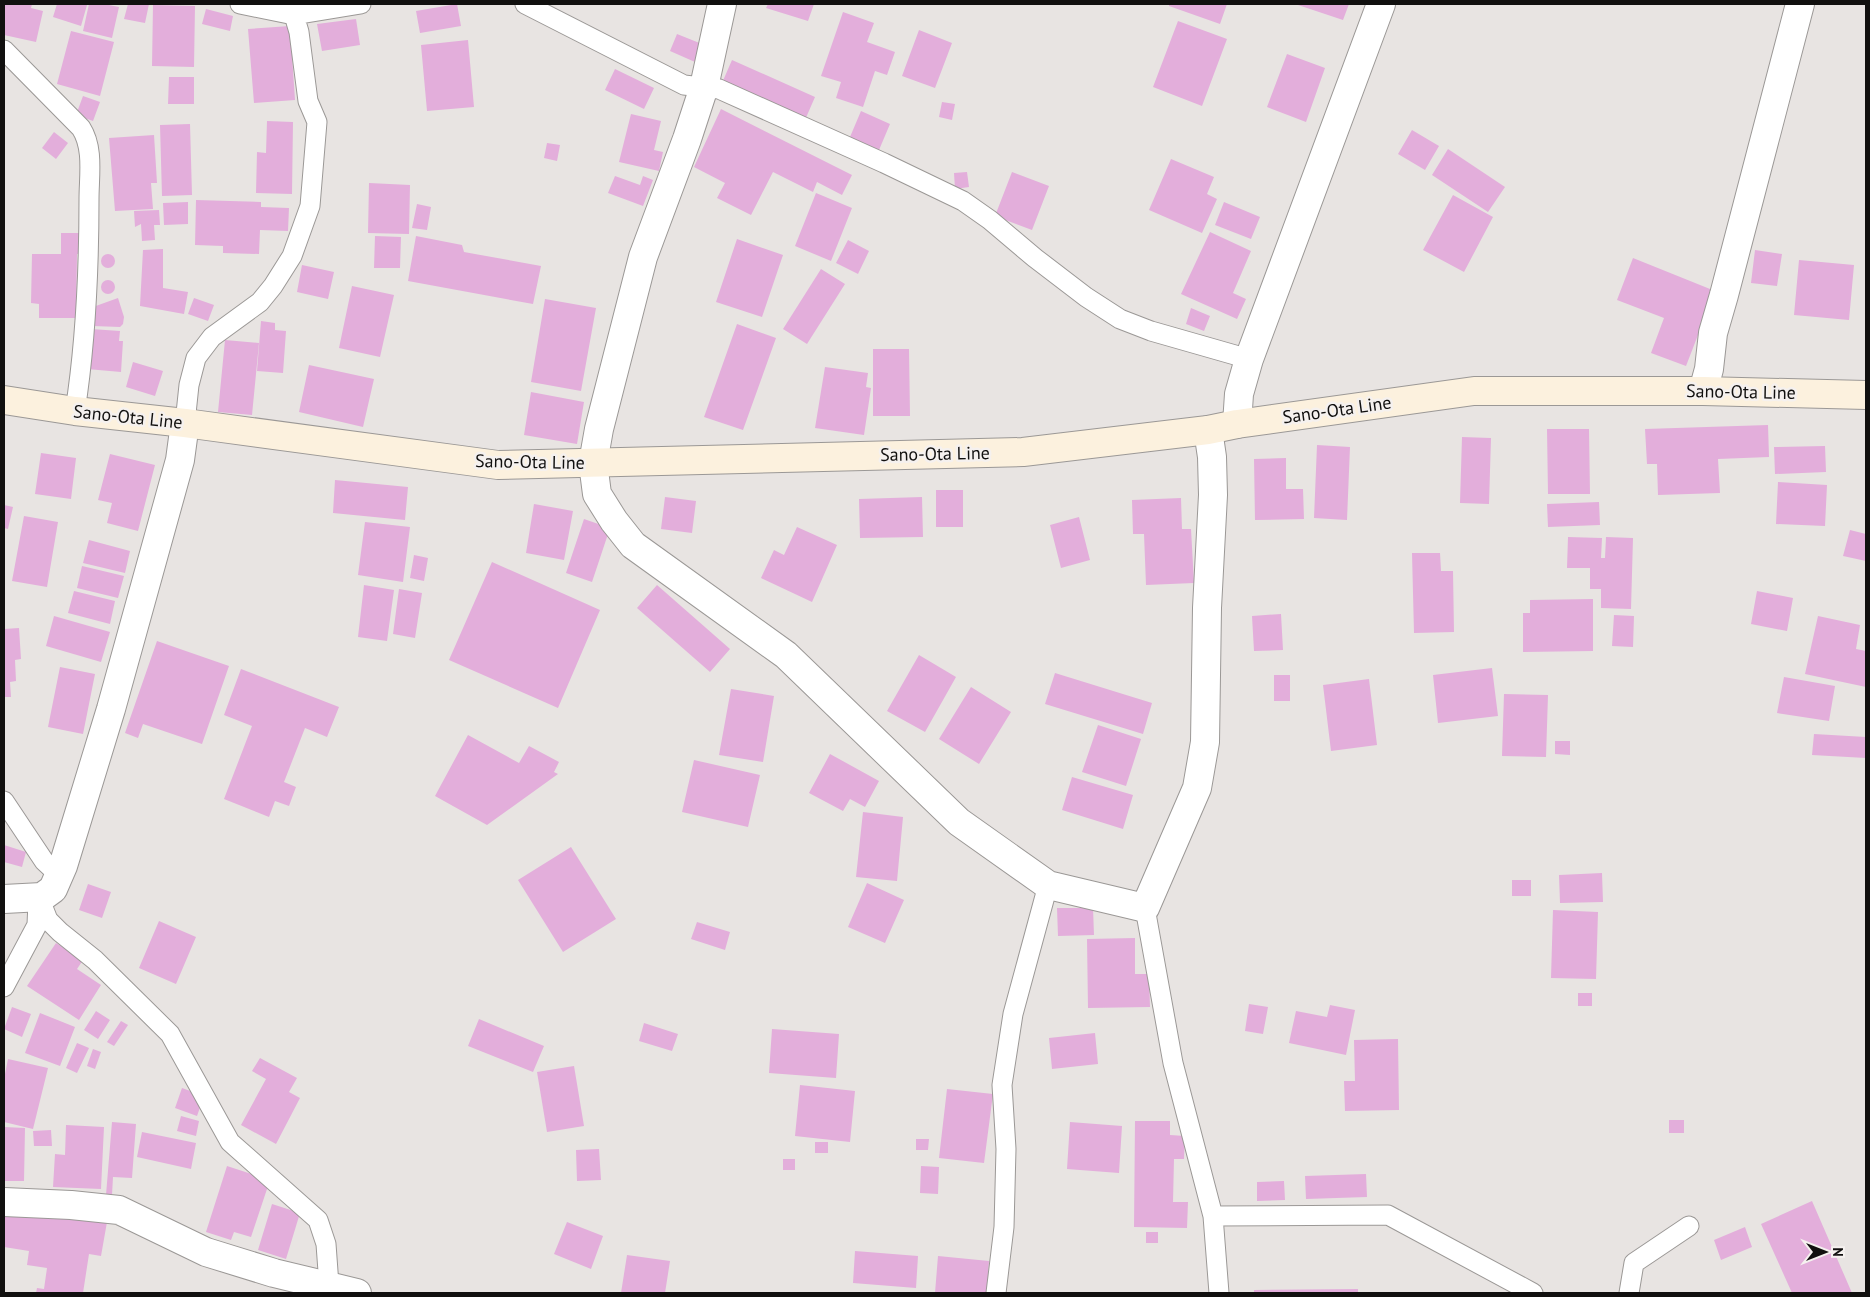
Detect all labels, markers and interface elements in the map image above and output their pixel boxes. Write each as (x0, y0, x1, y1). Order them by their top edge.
street label: Sano-Ota Line (1686, 379, 1796, 404)
street label: Sano-Ota Line (1281, 390, 1393, 429)
street label: Sano-Ota Line (72, 399, 184, 434)
street label: Sano-Ota Line (880, 441, 990, 466)
street label: Sano-Ota Line (475, 449, 585, 474)
north arrow (1800, 1227, 1850, 1277)
text: N (1829, 1247, 1847, 1257)

